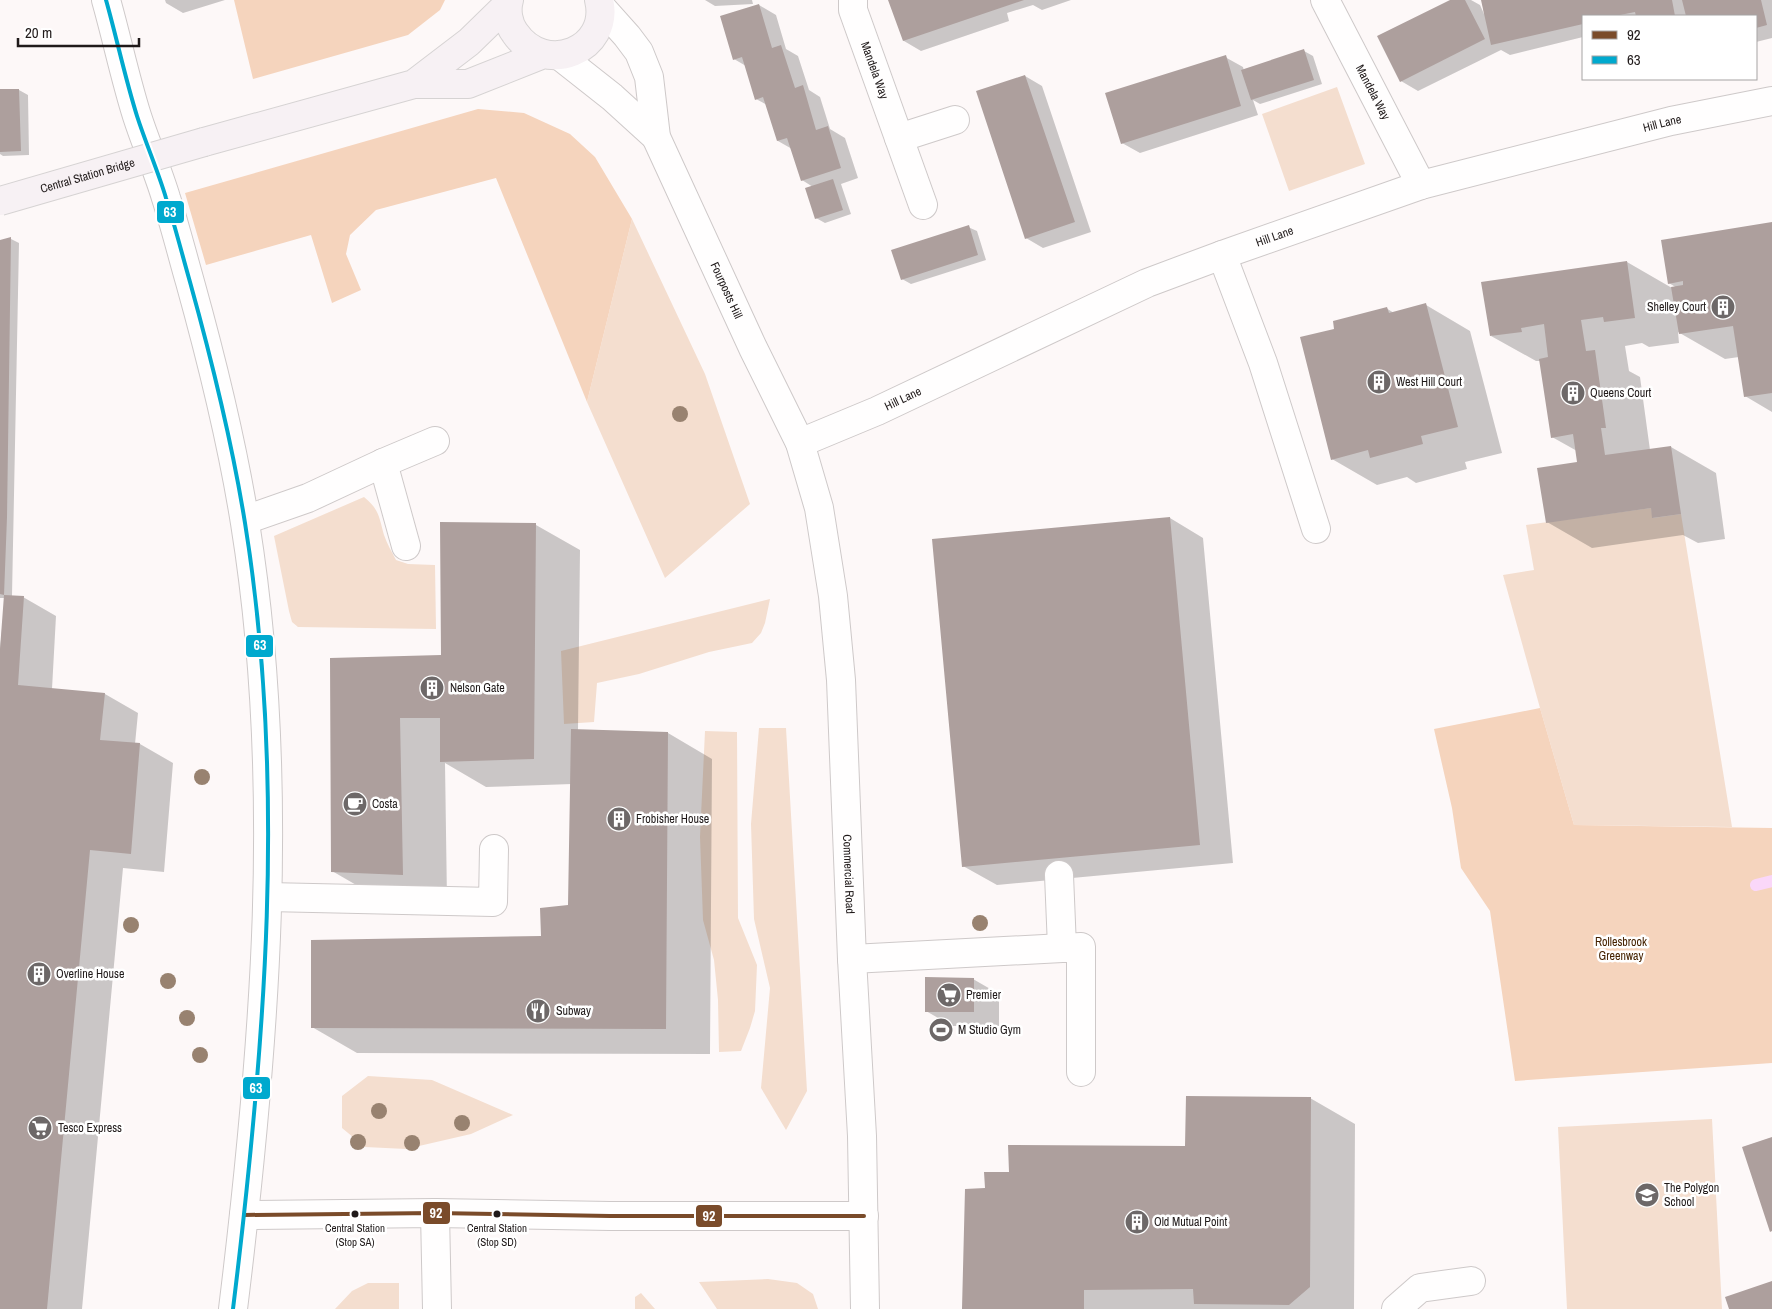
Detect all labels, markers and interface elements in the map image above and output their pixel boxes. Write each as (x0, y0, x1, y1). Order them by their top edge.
scale bar (18, 15, 139, 47)
legend (1582, 15, 1757, 80)
text: 20 m (25, 22, 52, 43)
text: 92 (1627, 24, 1641, 45)
street label: Mandela Way (857, 39, 892, 101)
text: 63 (1627, 49, 1641, 70)
street label: Mandela Way (1352, 62, 1394, 123)
street label: Hill Lane (1641, 111, 1683, 136)
street label: Central Station Bridge (38, 154, 137, 197)
line badge: 63 (156, 200, 185, 224)
text: 63 (164, 203, 176, 221)
street label: Hill Lane (1254, 222, 1296, 251)
street label: Fourposts Hill (707, 260, 746, 321)
building icon: Shelley Court (1710, 294, 1736, 320)
place label: Shelley Court (1647, 299, 1706, 315)
building icon: West Hill Court (1366, 369, 1392, 395)
place label: West Hill Court (1396, 374, 1462, 390)
building icon: Queens Court (1560, 380, 1586, 406)
street label: Hill Lane (882, 383, 924, 414)
place label: Queens Court (1590, 385, 1652, 401)
line badge: 63 (245, 634, 274, 658)
text: 63 (254, 636, 266, 654)
building icon: Nelson Gate (419, 675, 445, 701)
place label: Nelson Gate (450, 680, 505, 696)
cafe icon: Costa (342, 791, 368, 817)
place label: Costa (372, 796, 398, 812)
building icon: Frobisher House (606, 806, 632, 832)
place label: Frobisher House (636, 811, 709, 827)
street label: Commercial Road (839, 834, 858, 914)
park label: Rollesbrook Greenway (1595, 934, 1647, 964)
building icon: Overline House (26, 961, 52, 987)
place label: Overline House (56, 966, 124, 982)
supermarket icon: Premier (936, 982, 962, 1008)
place label: Premier (966, 987, 1002, 1003)
restaurant icon: Subway (525, 998, 551, 1024)
place label: Subway (556, 1003, 591, 1019)
sports icon: M Studio Gym (928, 1017, 954, 1043)
place label: M Studio Gym (958, 1022, 1021, 1038)
line badge: 63 (242, 1076, 271, 1100)
text: 63 (250, 1079, 262, 1097)
supermarket icon: Tesco Express (27, 1115, 53, 1141)
place label: Tesco Express (58, 1120, 122, 1136)
place label: The Polygon School (1664, 1180, 1719, 1210)
school or university icon: The Polygon School (1634, 1182, 1660, 1208)
line badge: 92 (422, 1201, 451, 1225)
text: 92 (430, 1204, 442, 1222)
line badge: 92 (695, 1204, 723, 1228)
text: 92 (703, 1207, 715, 1225)
marker: Central Station (Stop SA) (350, 1209, 360, 1219)
marker: Central Station (Stop SD) (492, 1209, 502, 1219)
building icon: Old Mutual Point (1124, 1209, 1150, 1235)
place label: Old Mutual Point (1154, 1214, 1228, 1230)
place label: Central Station (Stop SA) (325, 1221, 385, 1249)
place label: Central Station (Stop SD) (467, 1221, 527, 1249)

